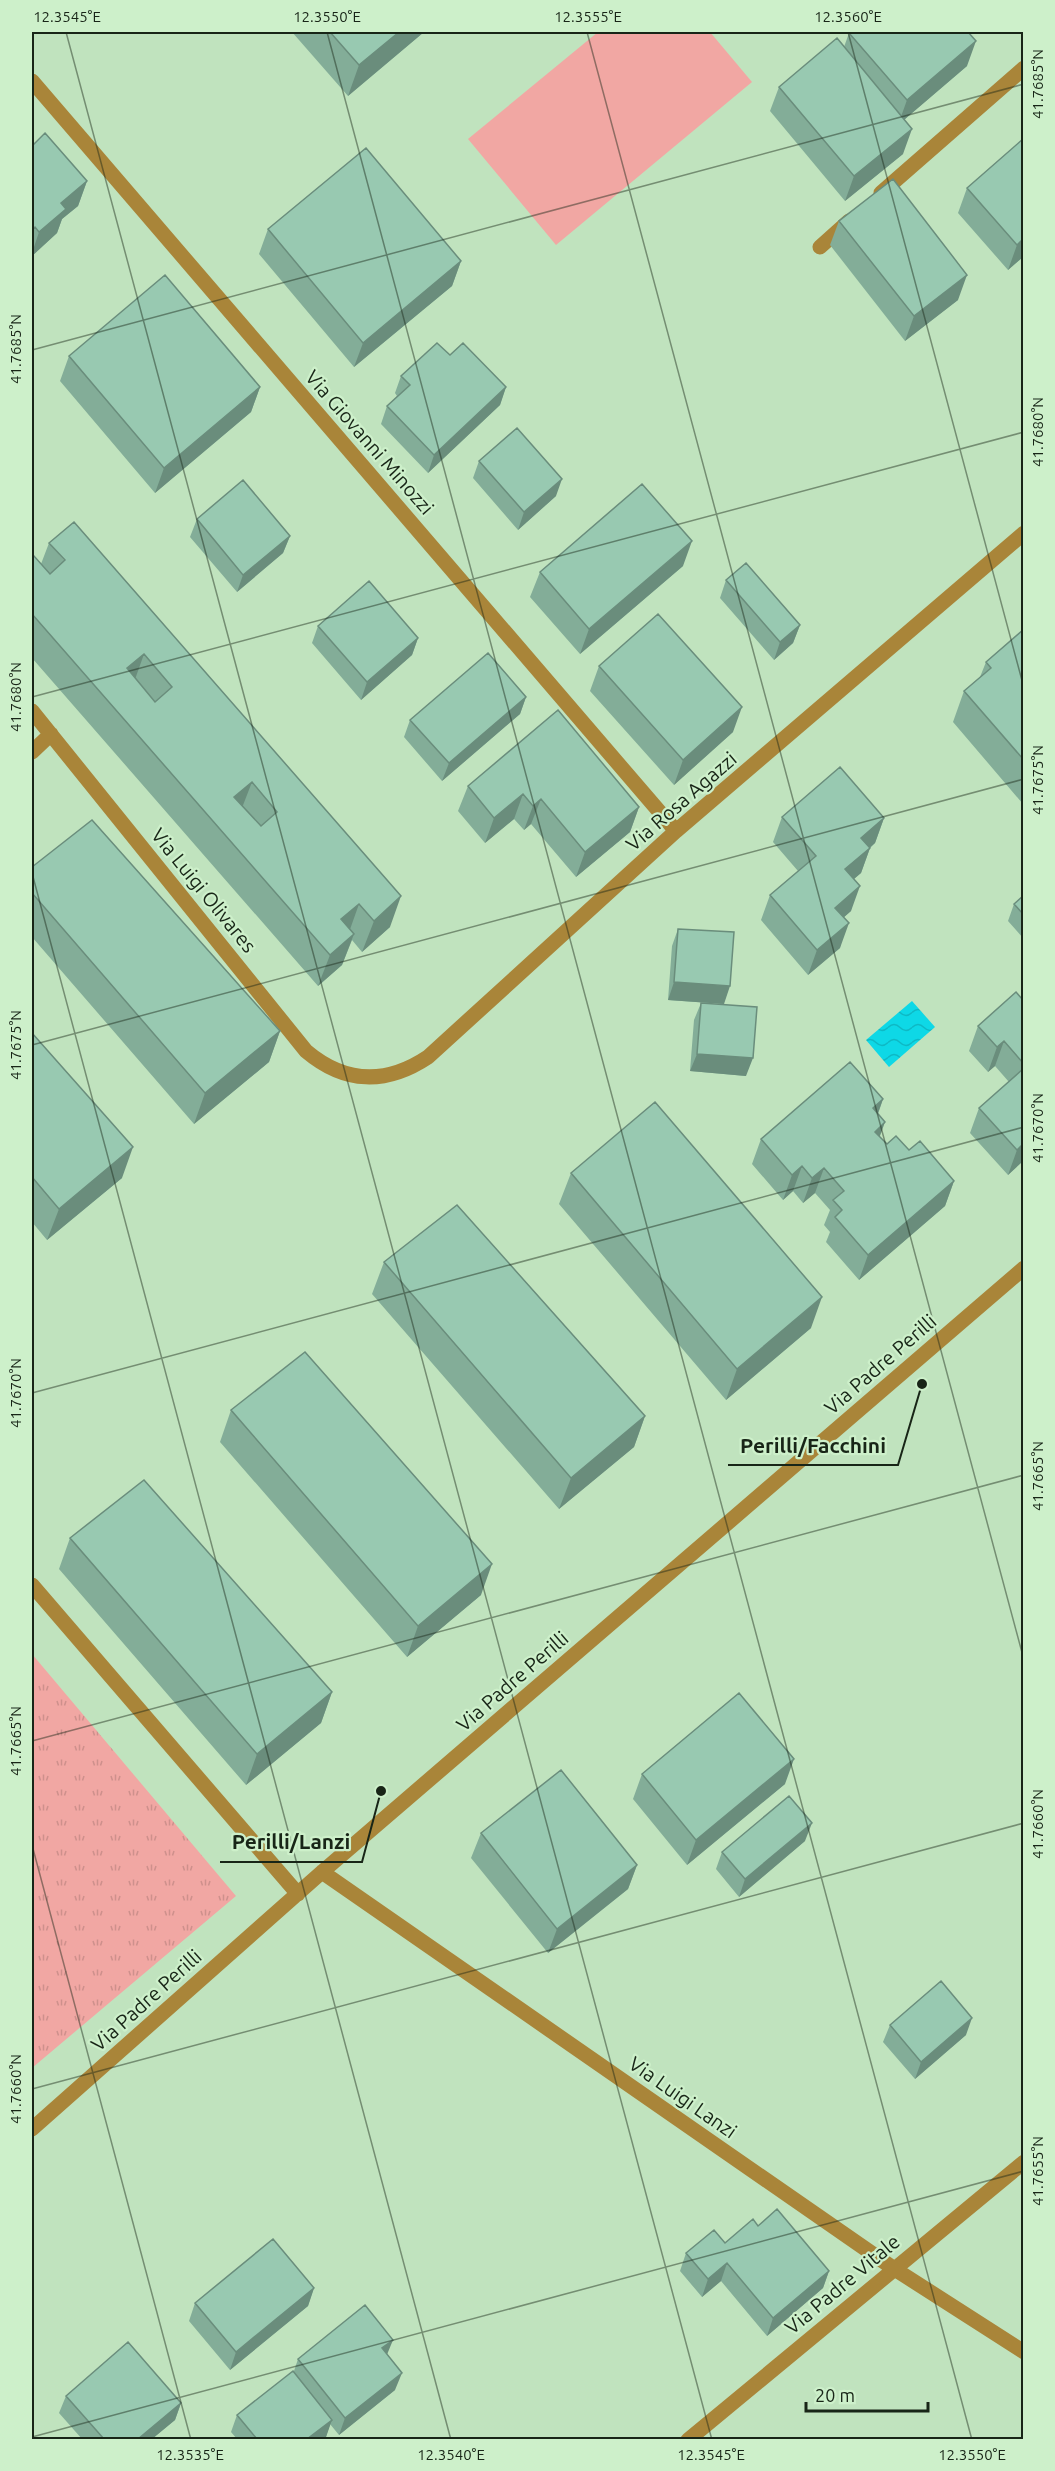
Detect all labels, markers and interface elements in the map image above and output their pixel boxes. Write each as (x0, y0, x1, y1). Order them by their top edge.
text: 12.3545°E (33, 8, 101, 25)
text: 12.3550°E (293, 8, 361, 25)
text: 12.3555°E (554, 8, 622, 25)
text: 12.3560°E (814, 8, 882, 25)
text: 41.7685°N (1029, 49, 1046, 119)
text: 41.7685°N (7, 314, 24, 384)
street label: Via Giovanni Minozzi (301, 365, 439, 519)
text: 41.7680°N (1029, 397, 1046, 467)
text: 41.7680°N (7, 662, 24, 732)
text: 41.7675°N (1029, 745, 1046, 815)
street label: Via Rosa Agazzi (621, 747, 741, 855)
street label: Via Luigi Olivares (147, 823, 261, 957)
text: 41.7675°N (7, 1010, 24, 1080)
text: 41.7670°N (1029, 1093, 1046, 1163)
street label: Via Padre Perilli (819, 1309, 941, 1419)
text: 41.7670°N (7, 1358, 24, 1428)
callout: Perilli/Facchini (728, 1426, 898, 1465)
text: Perilli/Facchini (740, 1433, 886, 1457)
text: 41.7665°N (1029, 1441, 1046, 1511)
street label: Via Padre Perilli (451, 1626, 573, 1736)
text: 41.7665°N (7, 1706, 24, 1776)
text: 41.7660°N (1029, 1789, 1046, 1859)
callout: Perilli/Lanzi (220, 1823, 362, 1862)
text: Perilli/Lanzi (232, 1829, 350, 1853)
street label: Via Padre Perilli (86, 1944, 206, 2056)
street label: Via Luigi Lanzi (625, 2051, 741, 2143)
text: 41.7660°N (7, 2054, 24, 2124)
text: 41.7655°N (1029, 2136, 1046, 2206)
street label: Via Padre Vitale (780, 2229, 904, 2339)
scale bar (806, 2375, 928, 2413)
text: 20 m (815, 2385, 855, 2405)
text: 12.3535°E (156, 2446, 224, 2463)
text: 12.3540°E (417, 2446, 485, 2463)
text: 12.3545°E (677, 2446, 745, 2463)
text: 12.3550°E (938, 2446, 1006, 2463)

